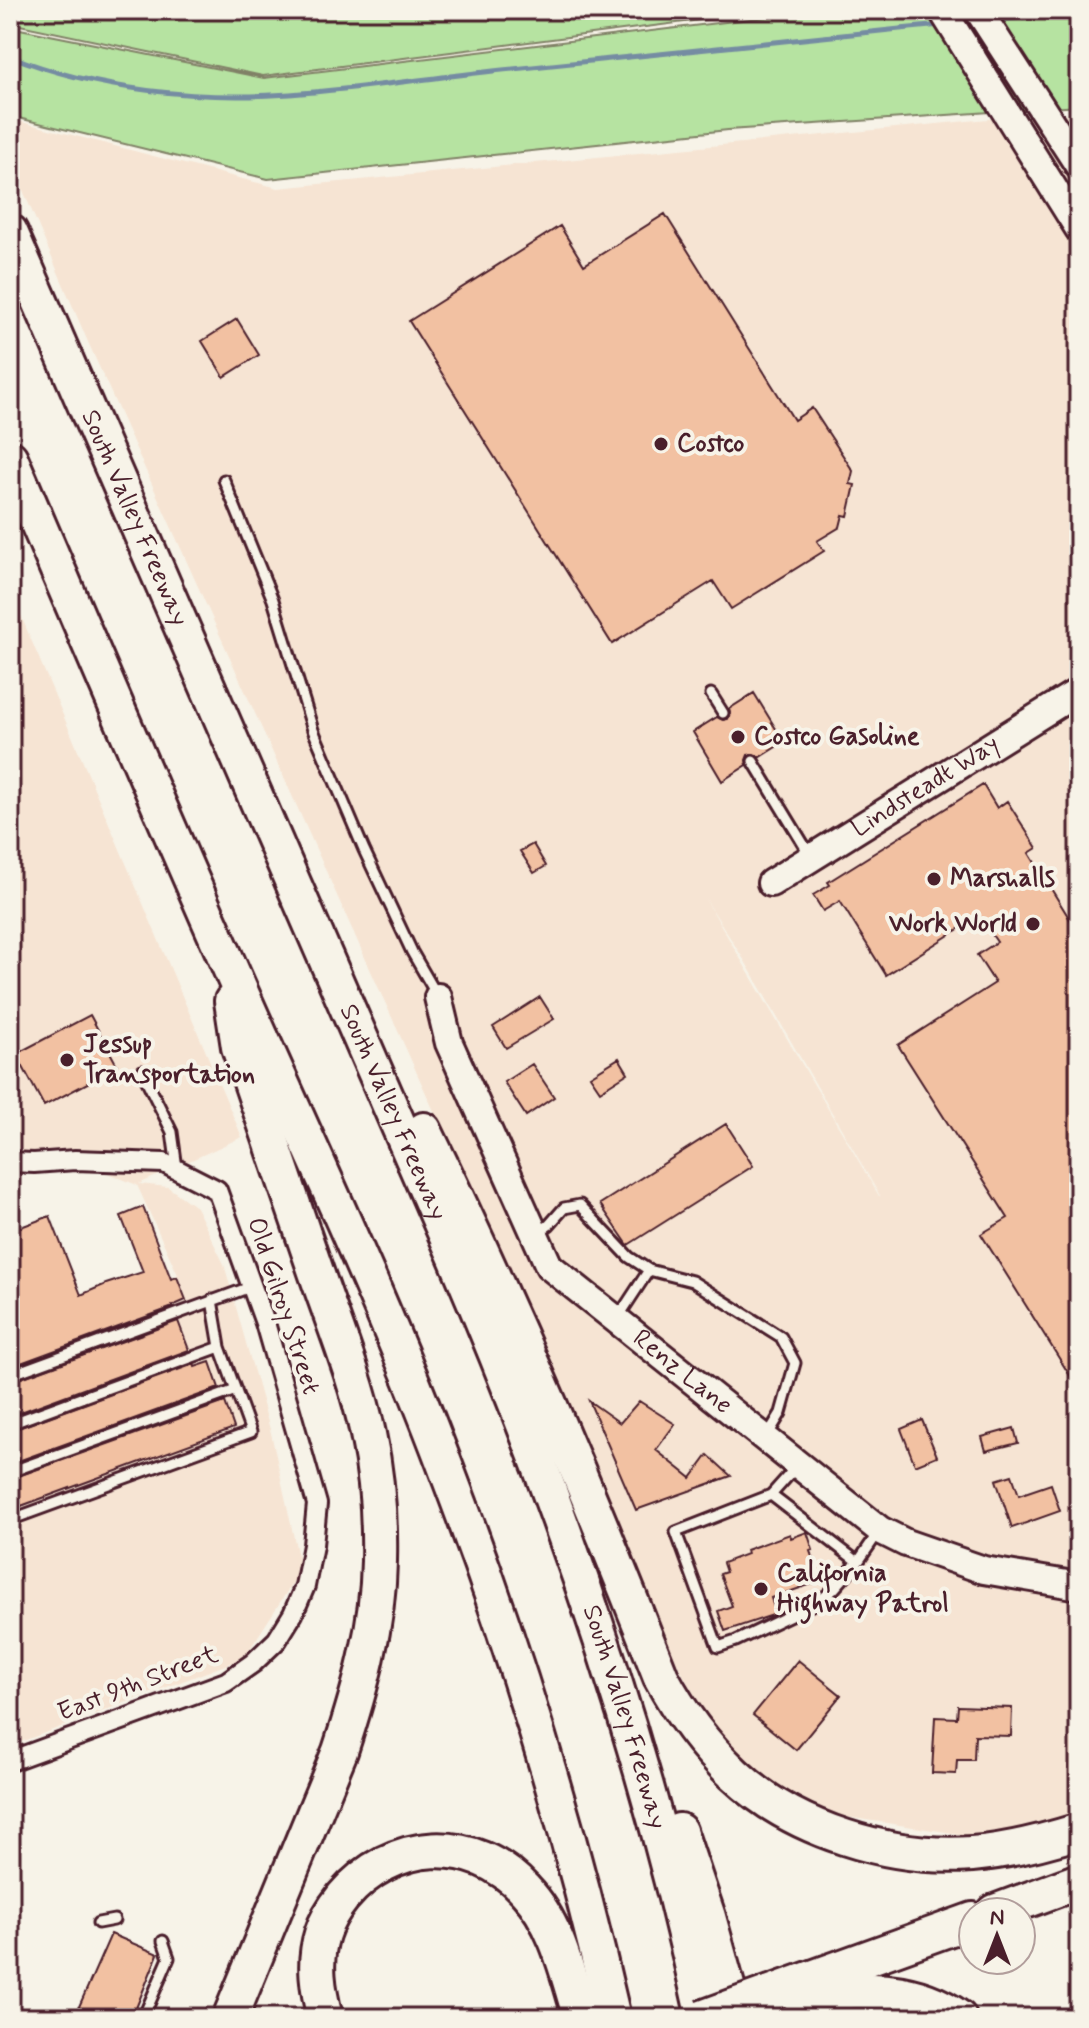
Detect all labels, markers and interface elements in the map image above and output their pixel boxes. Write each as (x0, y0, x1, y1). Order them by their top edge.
street label: South Valley Freeway (72, 405, 196, 632)
place label: Costco (677, 427, 744, 461)
marker: Costco (652, 435, 670, 453)
place label: Costco Gasoline (754, 720, 920, 754)
marker: Costco Gasoline (729, 728, 747, 746)
street label: Lindsteadt Way (845, 728, 1006, 846)
place label: Marshalls (950, 862, 1055, 896)
marker: Marshalls (925, 870, 943, 888)
place label: Work World (888, 907, 1017, 941)
marker: Work World (1024, 915, 1042, 933)
street label: South Valley Freeway (331, 999, 455, 1226)
place label: Jessup Transportation (83, 1028, 255, 1092)
marker: Jessup Transportation (58, 1051, 76, 1069)
street label: Old Gilroy Street (238, 1213, 328, 1399)
street label: Renz Lane (625, 1322, 739, 1422)
place label: California Highway Patrol (777, 1557, 949, 1624)
marker: California Highway Patrol (752, 1580, 770, 1598)
street label: South Valley Freeway (574, 1601, 674, 1833)
street label: East 9th Street (53, 1638, 223, 1730)
north arrow (957, 1896, 1037, 1976)
text: N (990, 1904, 1004, 1932)

